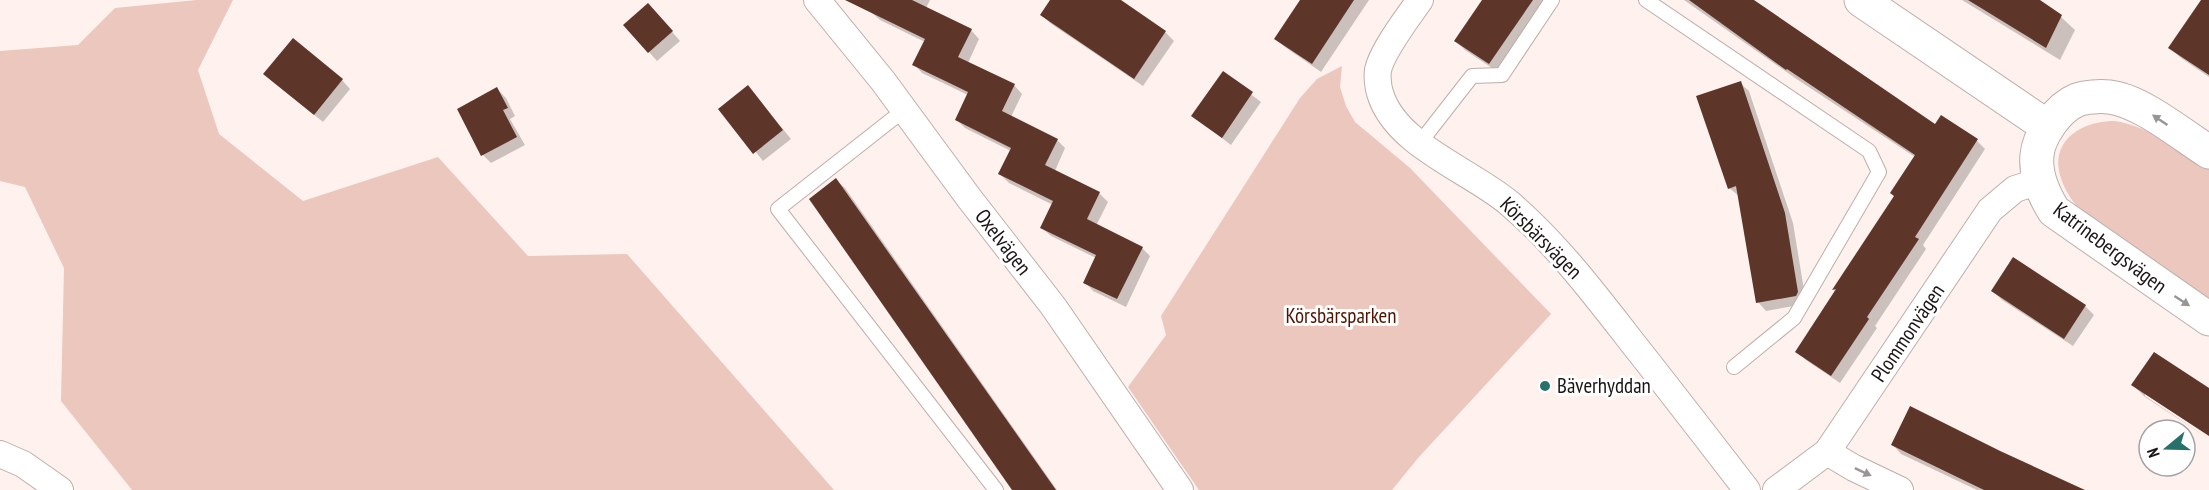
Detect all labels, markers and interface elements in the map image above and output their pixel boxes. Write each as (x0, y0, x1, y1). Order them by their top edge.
one-way arrow (2152, 115, 2168, 126)
street label: Körsbärsvägen (1495, 191, 1588, 284)
street label: Katrinebergsvägen (2048, 196, 2173, 299)
street label: Oxelvägen (969, 203, 1038, 280)
street label: Plommonvägen (1865, 278, 1950, 387)
one-way arrow (2174, 295, 2190, 307)
park label: Körsbärsparken (1286, 302, 1396, 329)
place label: Bäverhyddan (1557, 372, 1651, 399)
marker: Bäverhyddan (1538, 379, 1552, 393)
north arrow (2137, 418, 2197, 478)
text: N (2142, 446, 2164, 460)
one-way arrow (1854, 468, 1871, 477)

